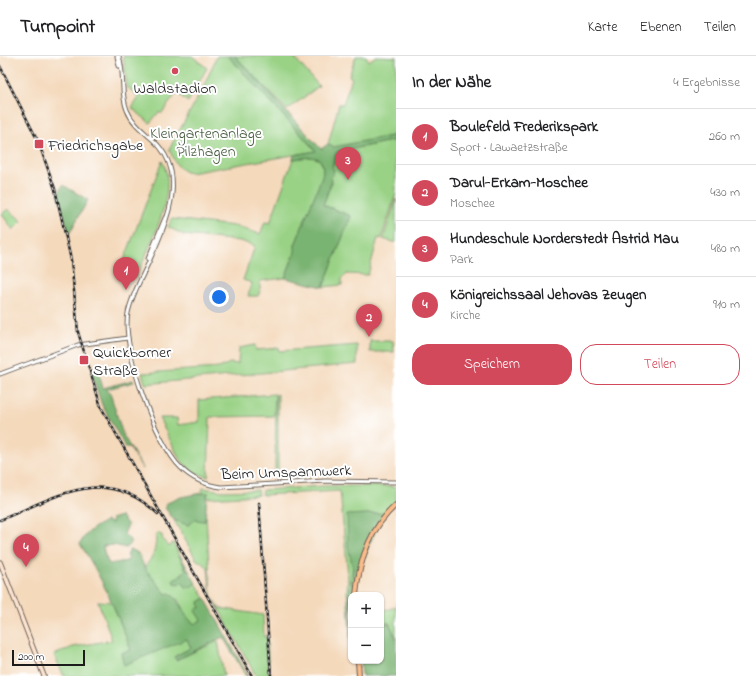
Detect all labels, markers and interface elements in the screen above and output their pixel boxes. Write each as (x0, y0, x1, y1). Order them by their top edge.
text: Turnpoint (20, 14, 95, 41)
text: Karte (588, 17, 617, 38)
text: Ebenen (639, 17, 682, 38)
text: Teilen (704, 17, 736, 38)
marker: Waldstadion (170, 66, 180, 76)
text: In der Nähe (412, 70, 491, 95)
text: 4 Ergebnisse (673, 73, 740, 92)
place label: Waldstadion (134, 77, 217, 101)
text: Boulefeld Frederikspark (450, 116, 598, 138)
park label: Kleingartenanlage Pilzhagen (150, 122, 263, 164)
text: 1 (423, 127, 427, 146)
text: 260 m (709, 127, 740, 146)
place label: Friedrichsgabe (47, 134, 144, 158)
marker: Friedrichsgabe (33, 138, 45, 150)
text: Sport · Lawaetzstraße (450, 138, 568, 157)
pin: 3 (335, 147, 361, 180)
text: Darul-Erkam-Moschee (450, 172, 588, 194)
text: 2 (422, 183, 428, 202)
text: 430 m (710, 183, 740, 202)
text: Moschee (450, 194, 495, 213)
text: Hundeschule Norderstedt Astrid Mau (450, 228, 679, 250)
text: 3 (422, 239, 428, 258)
text: 480 m (711, 239, 740, 258)
text: Park (450, 250, 474, 269)
pin: 1 (113, 257, 139, 290)
text: Königreichssaal Jehovas Zeugen (450, 284, 646, 306)
your location (209, 287, 229, 307)
text: 4 (422, 295, 428, 314)
text: 910 m (713, 295, 740, 314)
pin: 2 (356, 304, 382, 337)
text: Kirche (450, 306, 480, 325)
place label: Quickborner Straße (93, 341, 171, 383)
button: Speichern (412, 344, 572, 385)
button: Teilen (580, 344, 740, 385)
marker: Quickborner Straße (78, 354, 90, 366)
street label: Beim Umspannwerk (219, 459, 353, 487)
pin: 4 (13, 534, 39, 567)
map controls (348, 592, 384, 664)
button: + (348, 592, 384, 628)
button: − (348, 628, 384, 664)
scale bar (12, 648, 85, 667)
text: 200 m (18, 649, 44, 665)

